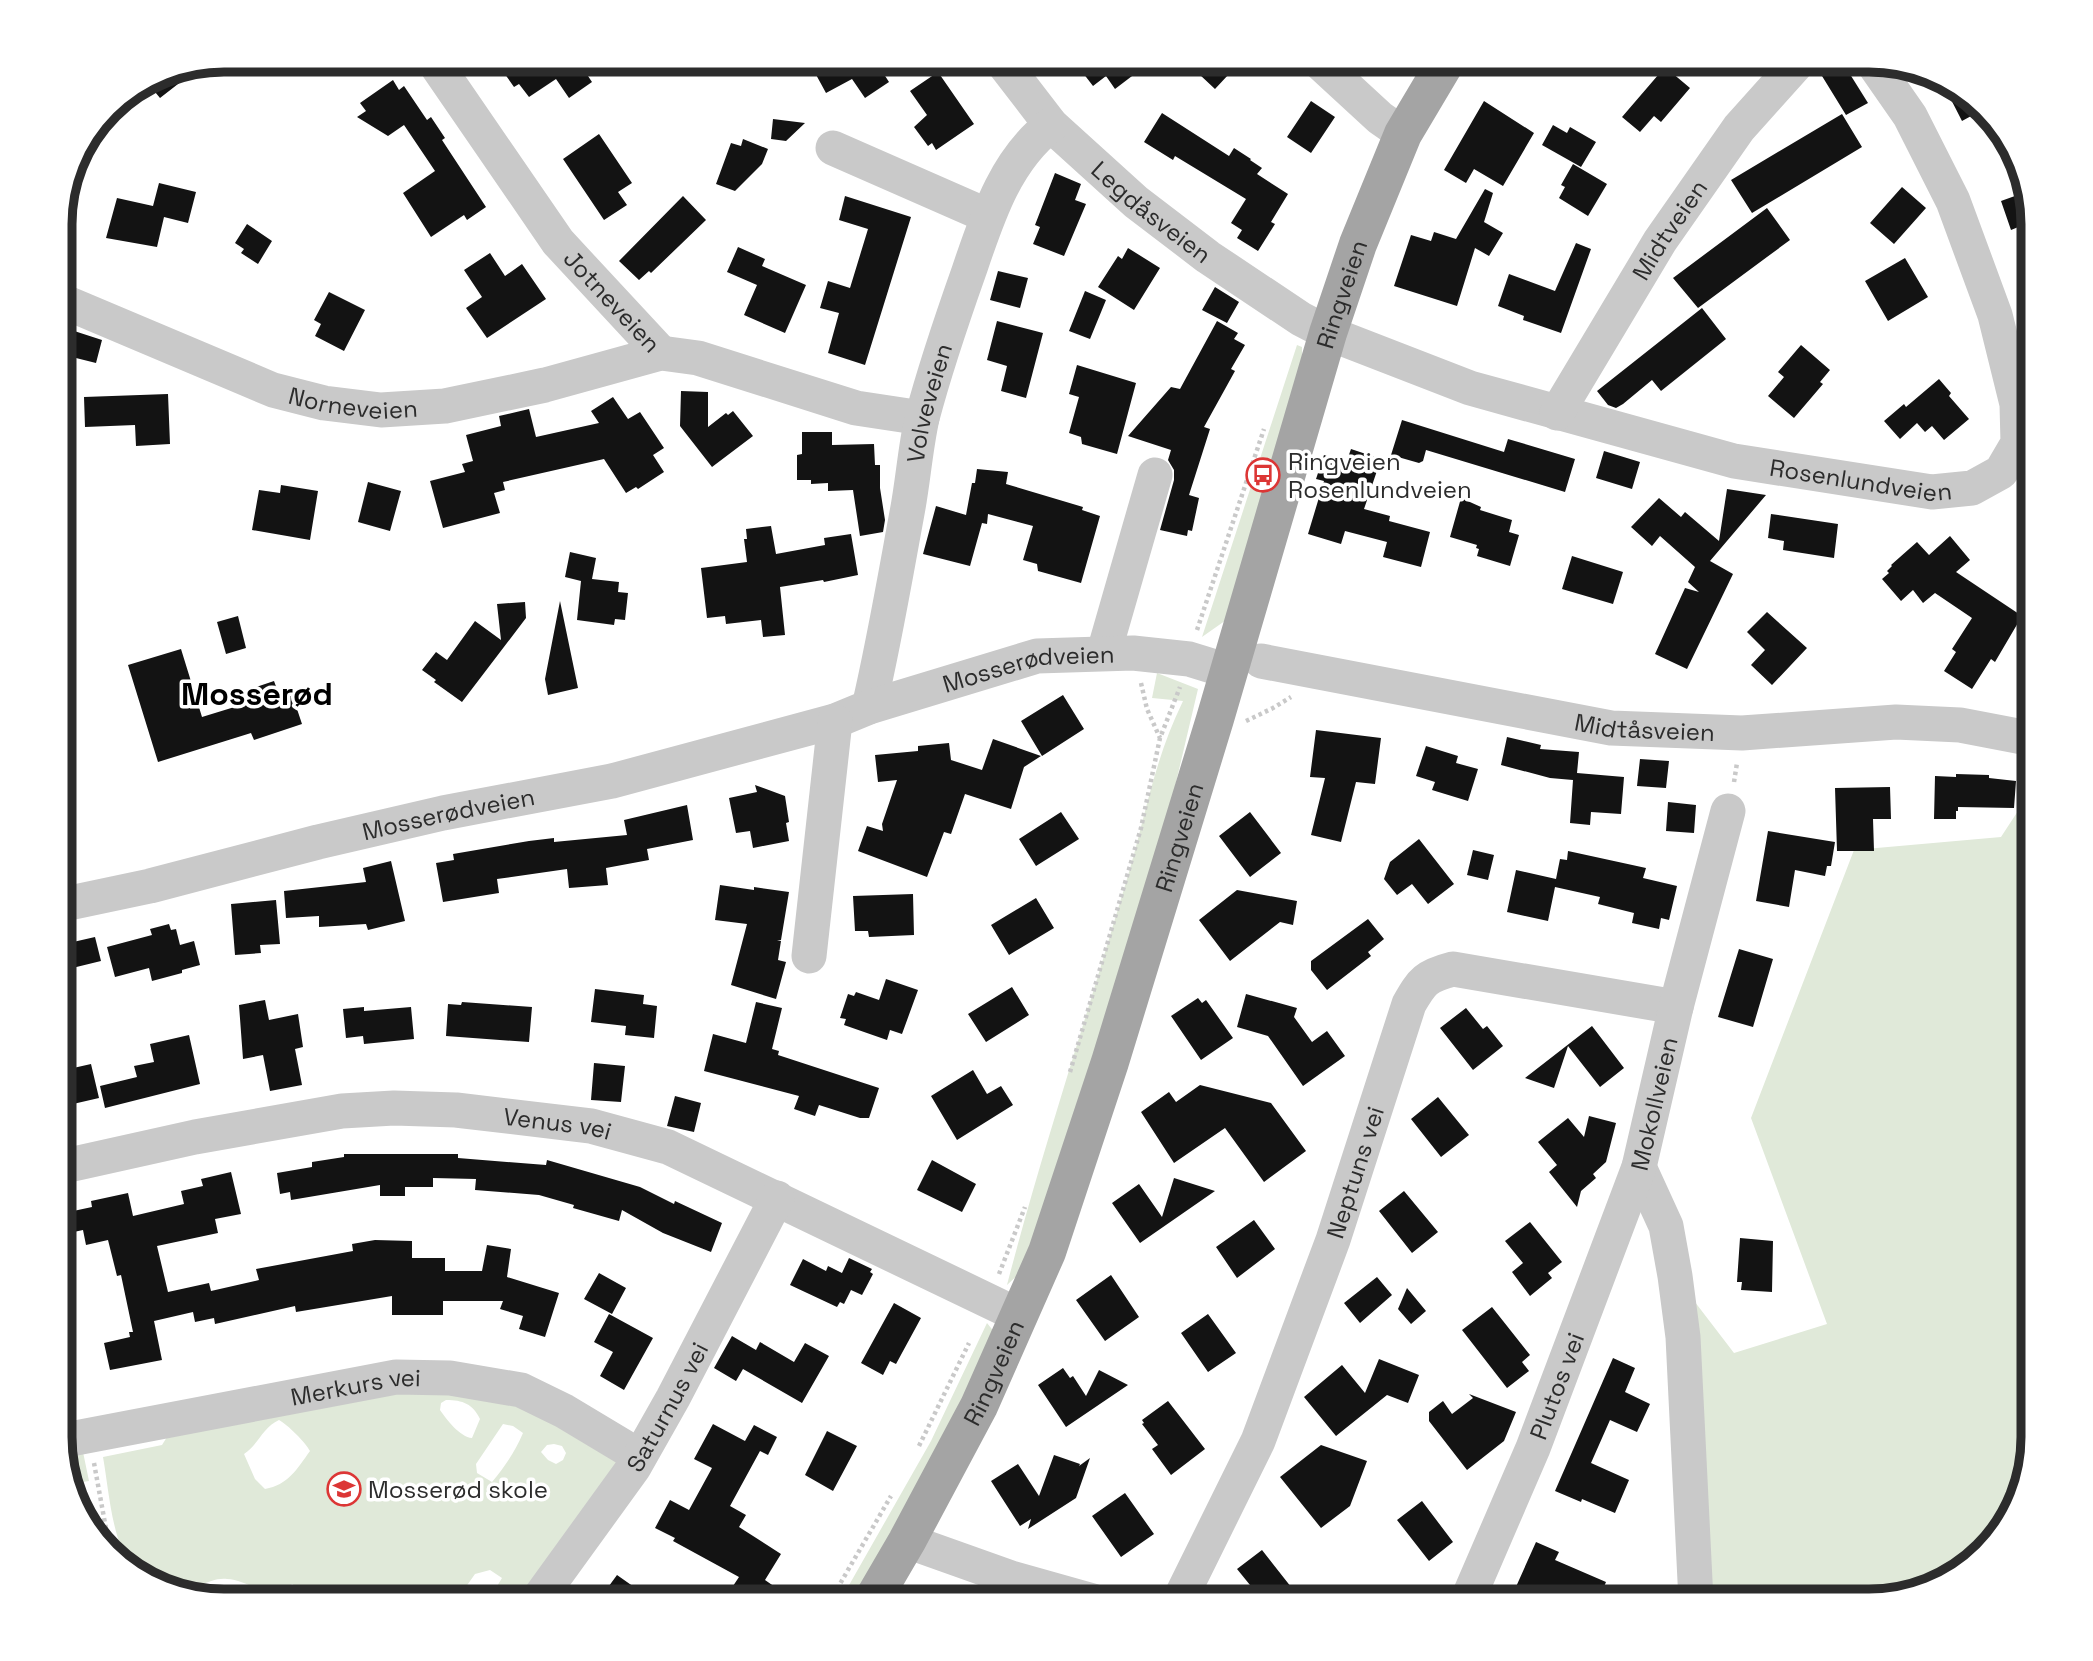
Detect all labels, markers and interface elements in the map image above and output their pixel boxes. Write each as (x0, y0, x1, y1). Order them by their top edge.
street label: Legdåsveien (1085, 154, 1218, 270)
street label: Midtveien (1625, 173, 1714, 286)
street label: Ringveien (1309, 236, 1374, 352)
street label: Jotneveien (557, 243, 668, 359)
street label: Volveveien (899, 339, 959, 465)
street label: Norneveien (286, 379, 418, 426)
place label: Ringveien Rosenlundveien (1288, 446, 1472, 505)
street label: Rosenlundveien (1768, 451, 1953, 508)
bus stop icon: Ringveien Rosenlundveien (1244, 456, 1282, 494)
street label: Mosserødveien (939, 638, 1115, 699)
district label: Mosserød (181, 674, 333, 714)
street label: Midtåsveien (1572, 706, 1715, 747)
street label: Ringveien (1147, 779, 1210, 896)
street label: Mosserødveien (359, 781, 537, 847)
street label: Mokollveien (1623, 1034, 1684, 1173)
street label: Venus vei (502, 1100, 615, 1146)
street label: Neptuns vei (1319, 1102, 1391, 1242)
street label: Ringveien (956, 1315, 1031, 1431)
street label: Plutos vei (1522, 1328, 1591, 1444)
street label: Saturnus vei (619, 1337, 715, 1477)
street label: Merkurs vei (288, 1361, 421, 1412)
school or university icon: Mosserød skole (325, 1470, 363, 1508)
place label: Mosserød skole (368, 1474, 548, 1505)

